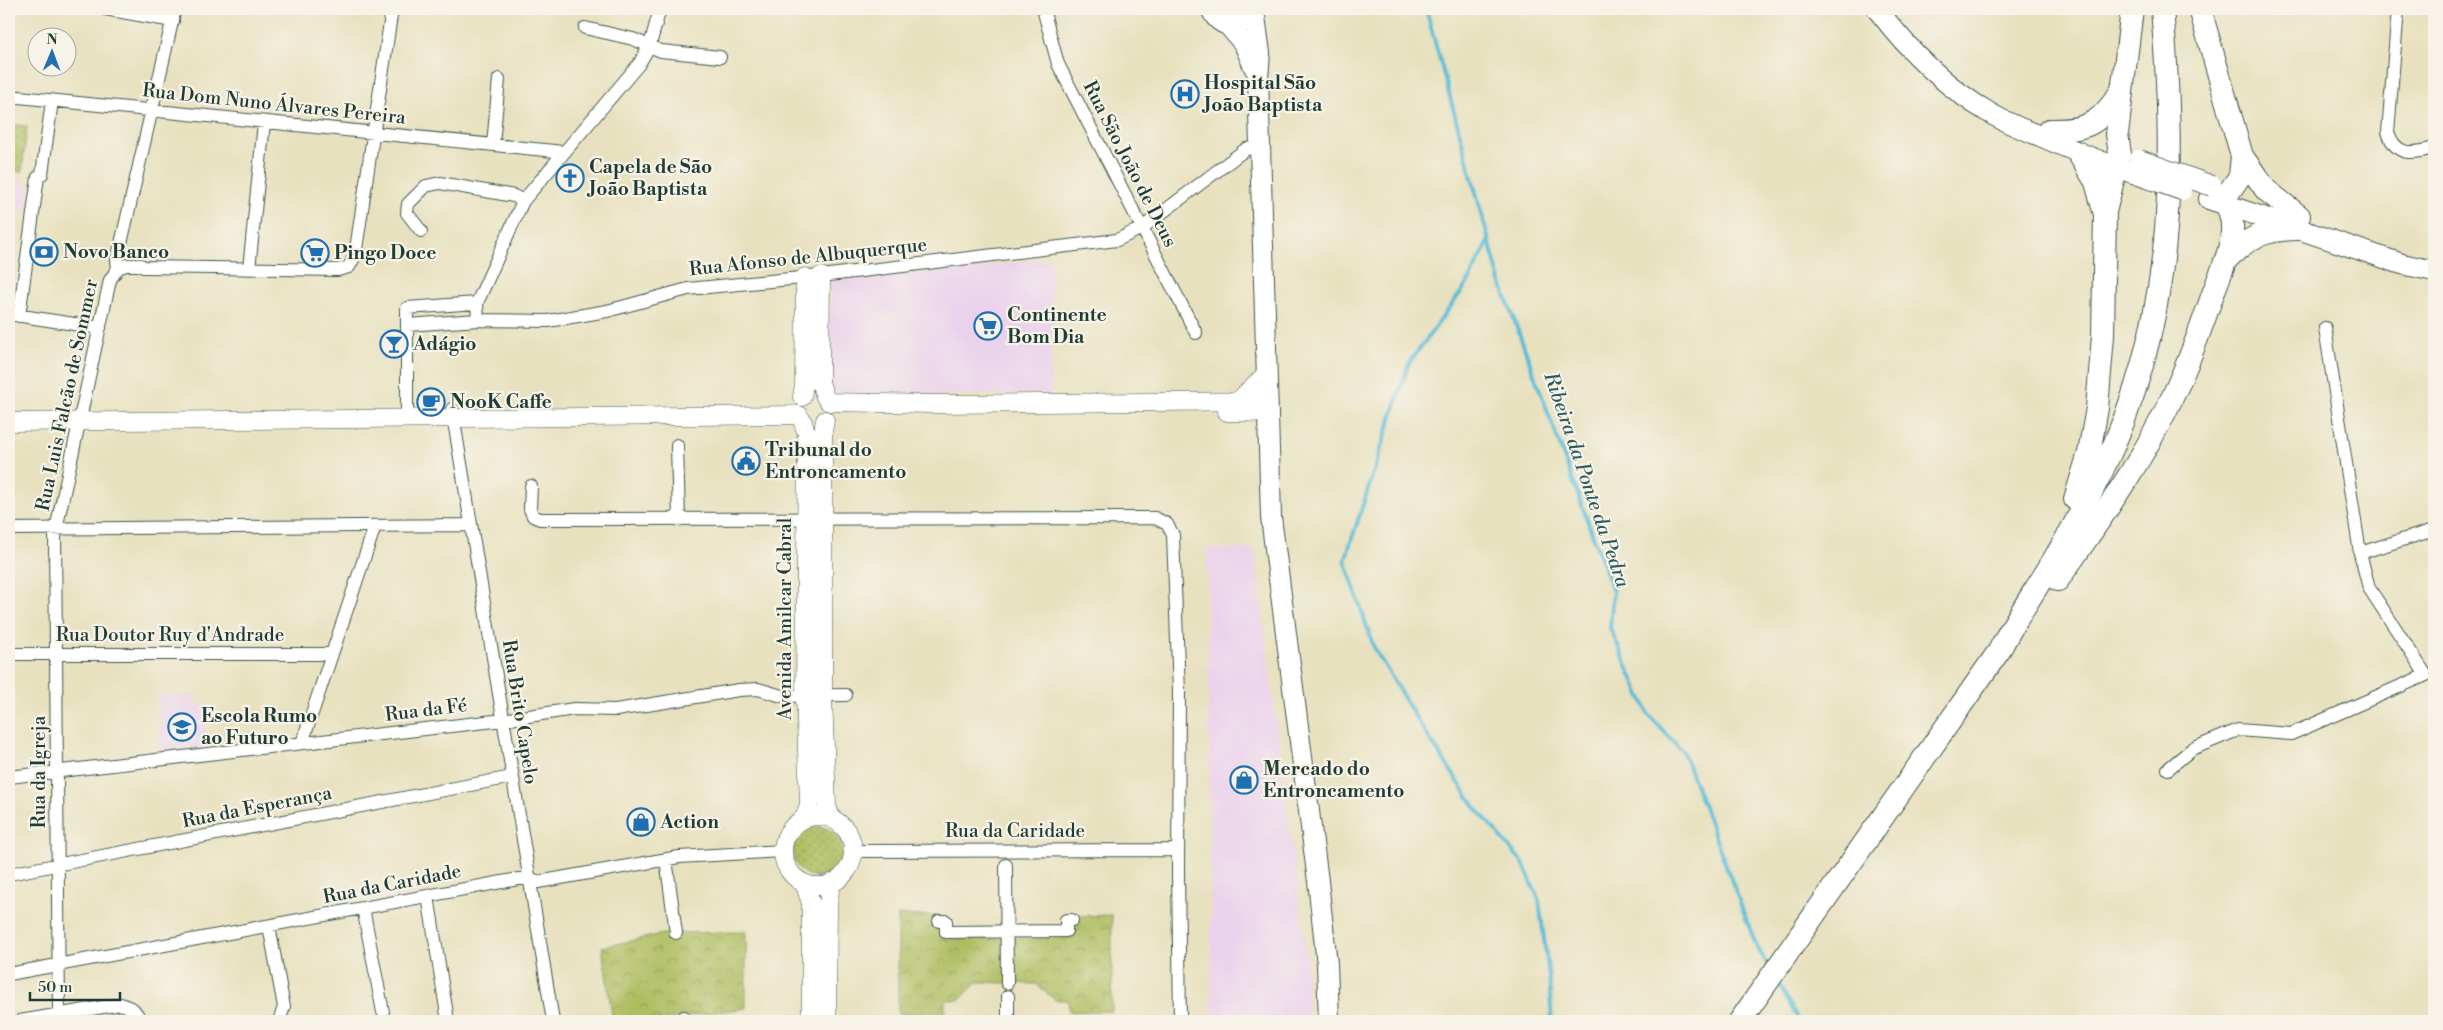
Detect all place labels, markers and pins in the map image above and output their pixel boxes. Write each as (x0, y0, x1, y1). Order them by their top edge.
place label: Hospital São João Baptista (1201, 71, 1323, 117)
hospital icon: Hospital São João Baptista (1170, 79, 1200, 109)
place label: Capela de São João Baptista (586, 155, 712, 201)
church icon: Capela de São João Baptista (555, 163, 585, 193)
bank icon: Novo Banco (29, 237, 59, 267)
supermarket icon: Pingo Doce (300, 238, 330, 268)
place label: Novo Banco (63, 240, 169, 264)
place label: Pingo Doce (334, 241, 436, 265)
place label: Continente Bom Dia (1007, 303, 1107, 349)
supermarket icon: Continente Bom Dia (973, 311, 1003, 341)
bar icon: Adágio (379, 329, 409, 359)
place label: Adágio (412, 332, 477, 356)
cafe icon: NooK Caffe (416, 387, 446, 417)
place label: NooK Caffe (450, 390, 552, 414)
place label: Tribunal do Entroncamento (765, 438, 906, 484)
public building icon: Tribunal do Entroncamento (731, 446, 761, 476)
place label: Escola Rumo ao Futuro (201, 704, 317, 750)
school or university icon: Escola Rumo ao Futuro (167, 712, 197, 742)
place label: Mercado do Entroncamento (1263, 757, 1404, 803)
shop icon: Mercado do Entroncamento (1229, 765, 1259, 795)
shop icon: Action (626, 807, 656, 837)
place label: Action (659, 810, 719, 834)

